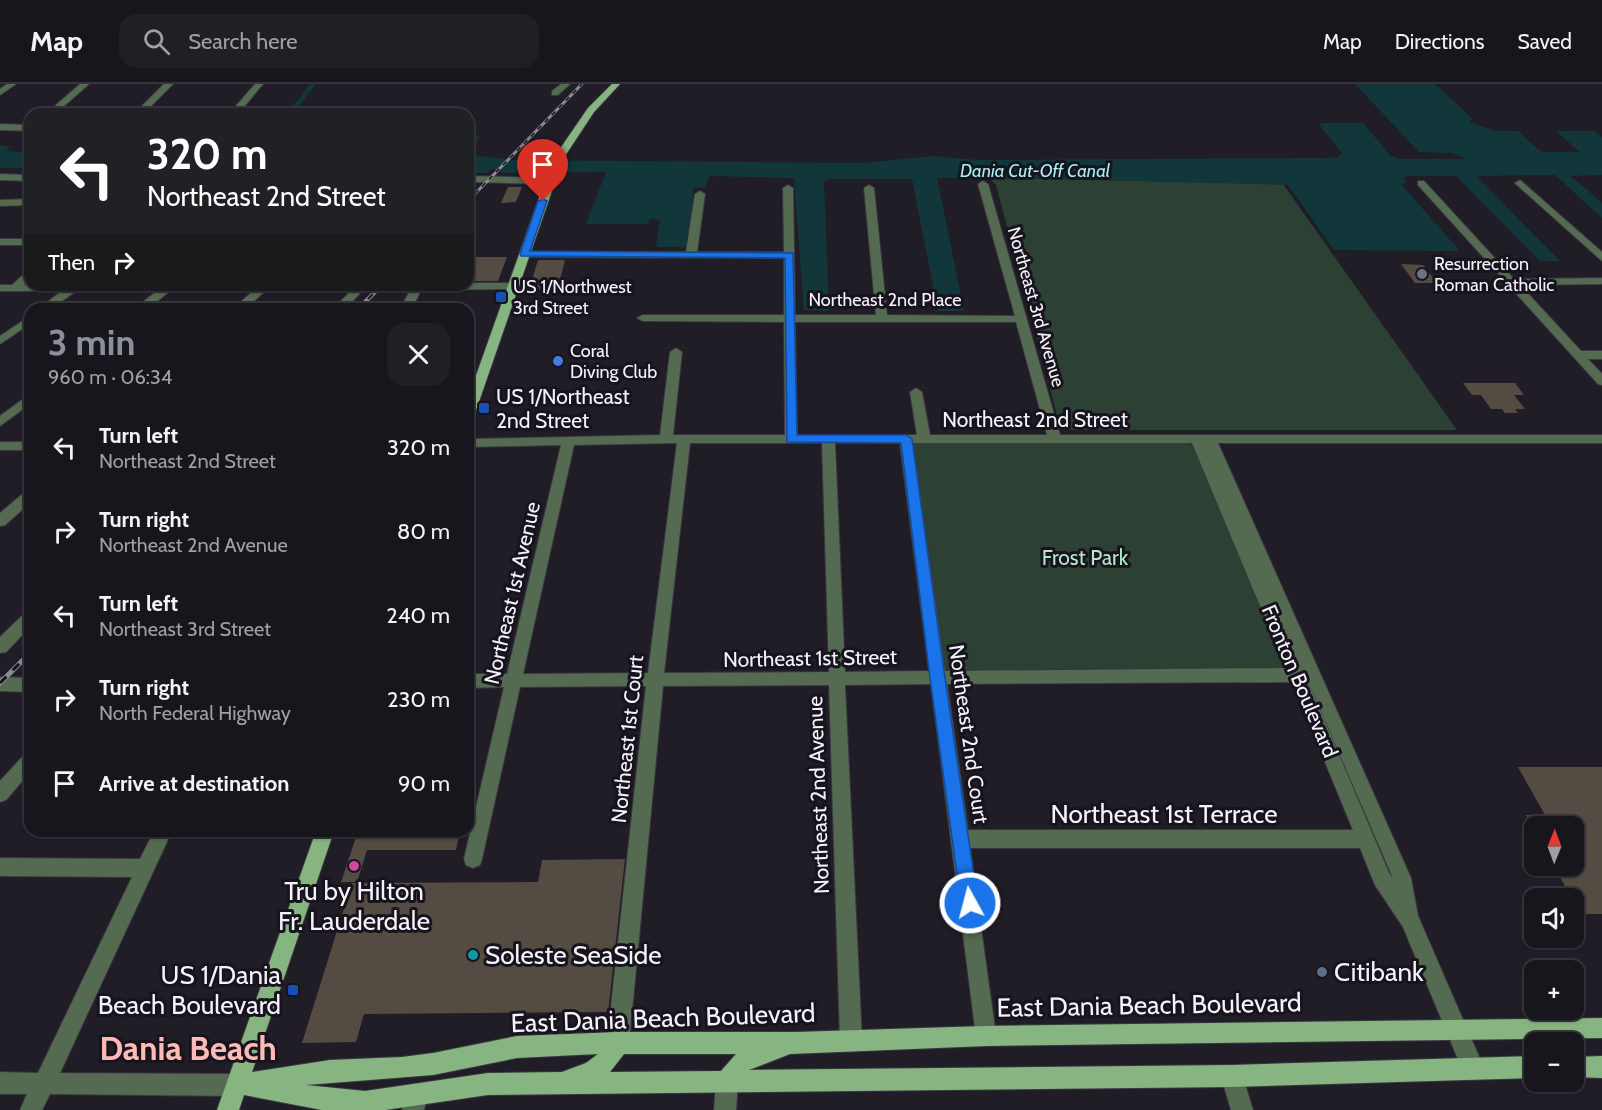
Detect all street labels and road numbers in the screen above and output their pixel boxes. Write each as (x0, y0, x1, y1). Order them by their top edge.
street label: Northeast 3rd Avenue (1003, 224, 1069, 390)
street label: Northeast 2nd Place (808, 289, 962, 311)
street label: Northeast 2nd Street (942, 407, 1128, 432)
street label: Northeast 1st Avenue (479, 499, 545, 687)
street label: Fronton Boulevard (1257, 601, 1343, 761)
street label: Northeast 2nd Court (944, 643, 994, 825)
street label: Northeast 1st Street (723, 644, 897, 672)
street label: Northeast 1st Court (606, 654, 648, 824)
street label: Northeast 2nd Avenue (802, 695, 834, 894)
street label: Northeast 1st Terrace (1050, 798, 1278, 830)
street label: East Dania Beach Boulevard (996, 986, 1302, 1024)
street label: East Dania Beach Boulevard (510, 997, 816, 1039)

